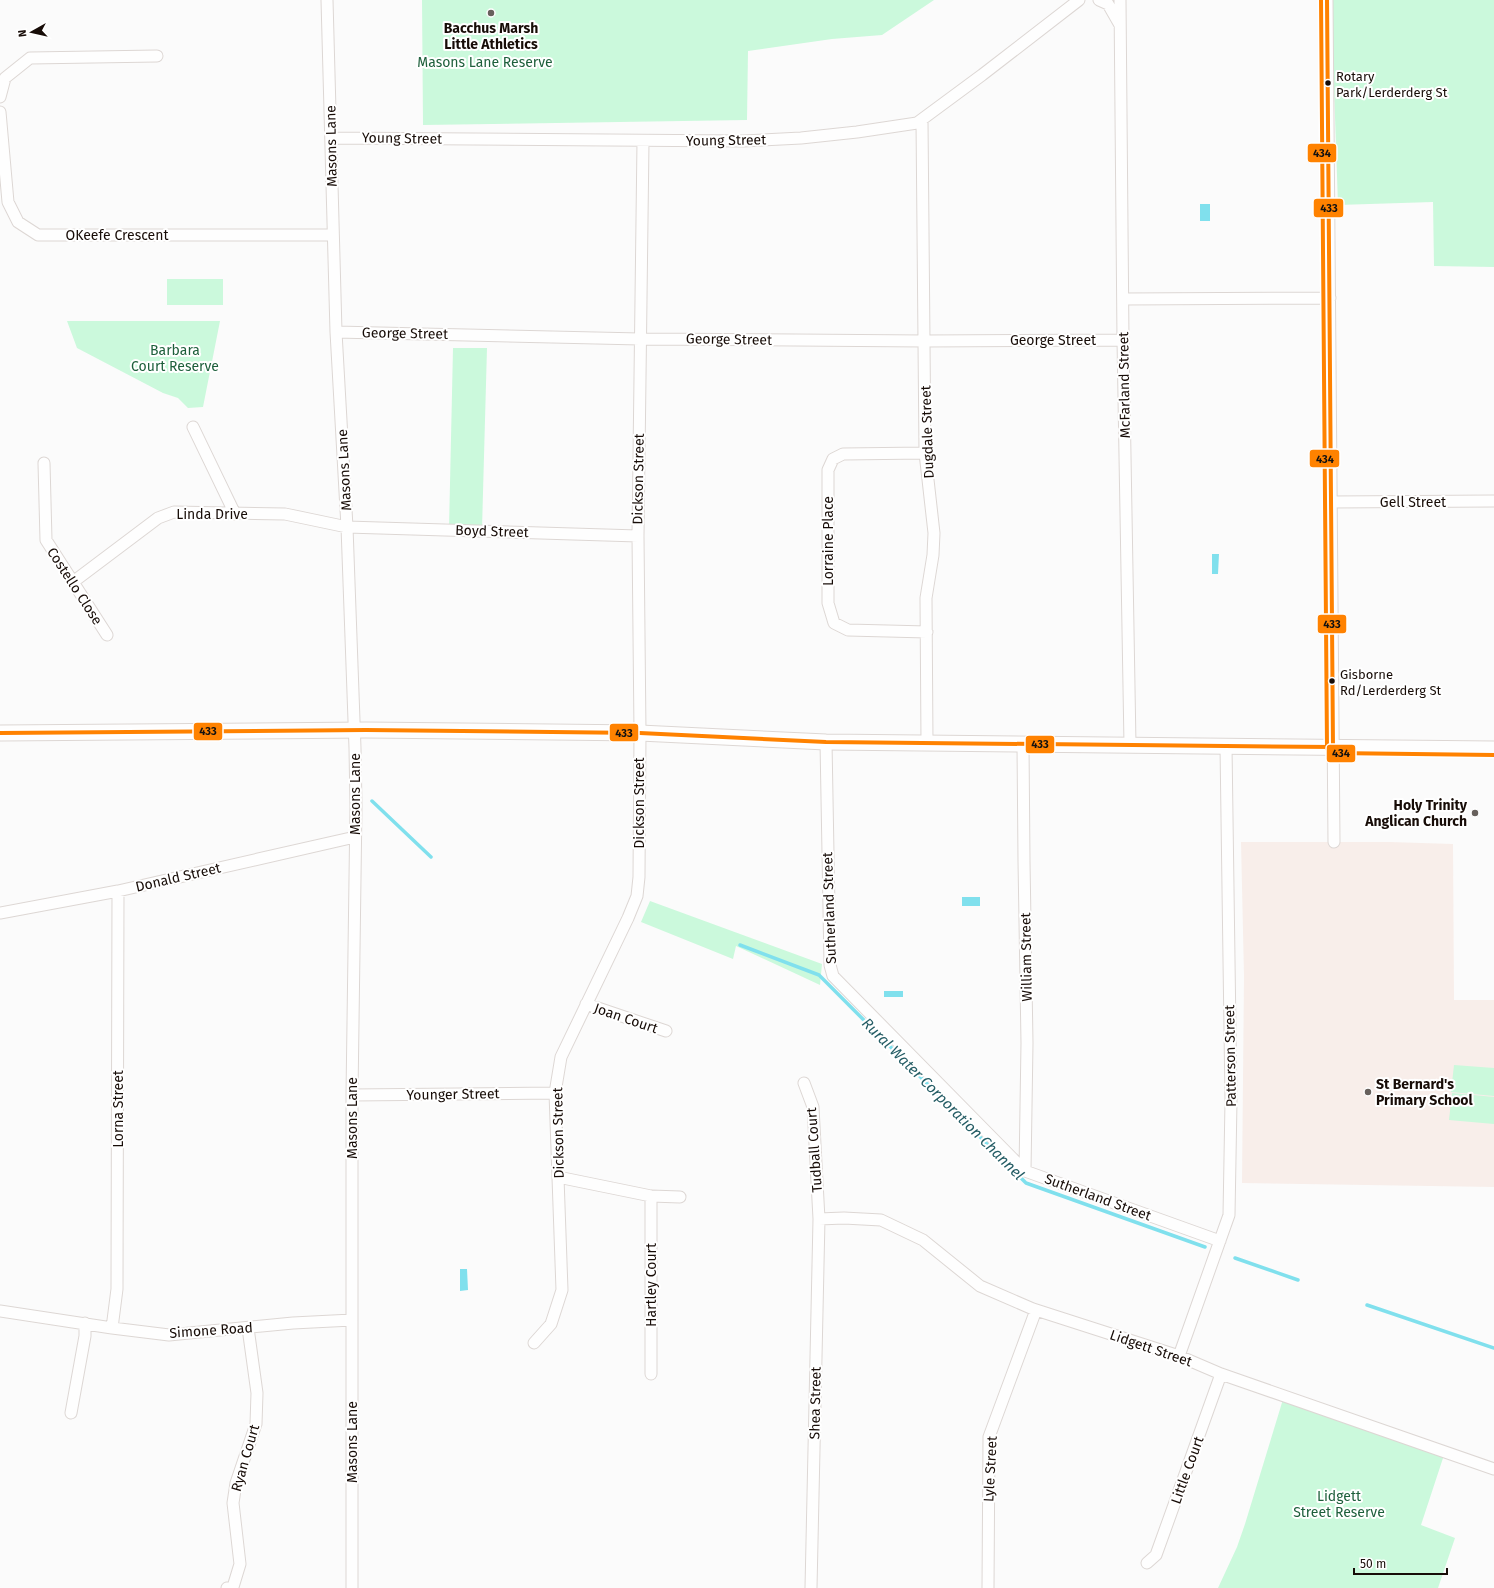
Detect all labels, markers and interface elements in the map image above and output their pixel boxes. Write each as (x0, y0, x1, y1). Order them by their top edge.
marker: Bacchus Marsh Little Athletics (486, 8, 496, 18)
north arrow (12, 12, 52, 52)
place label: Bacchus Marsh Little Athletics (444, 20, 538, 53)
text: N (16, 29, 30, 38)
park label: Masons Lane Reserve (417, 54, 553, 71)
place label: Rotary Park/Lerderderg St (1336, 69, 1448, 100)
marker: Rotary Park/Lerderderg St (1323, 78, 1333, 88)
street label: Masons Lane (322, 105, 341, 187)
street label: Young Street (362, 129, 443, 148)
street label: Young Street (686, 131, 767, 150)
line badge: 434 (1307, 143, 1337, 163)
text: 434 (1313, 147, 1331, 160)
line badge: 433 (1313, 198, 1344, 218)
text: 433 (1320, 202, 1338, 215)
street label: OKeefe Crescent (66, 227, 169, 244)
street label: George Street (362, 324, 449, 343)
street label: George Street (686, 330, 773, 349)
street label: McFarland Street (1115, 331, 1134, 438)
street label: George Street (1010, 332, 1097, 349)
park label: Barbara Court Reserve (131, 342, 219, 375)
street label: Dugdale Street (917, 384, 938, 479)
street label: Masons Lane (334, 429, 355, 511)
street label: Dickson Street (629, 432, 648, 525)
line badge: 434 (1309, 449, 1340, 468)
text: 434 (1316, 453, 1334, 466)
street label: Gell Street (1380, 494, 1447, 511)
street label: Lorraine Place (820, 496, 837, 586)
street label: Linda Drive (176, 506, 248, 523)
street label: Boyd Street (455, 522, 530, 541)
street label: Costello Close (43, 544, 106, 628)
line badge: 433 (1317, 614, 1347, 634)
text: 433 (1323, 618, 1341, 631)
place label: Gisborne Rd/Lerderderg St (1340, 667, 1442, 698)
marker: Gisborne Rd/Lerderderg St (1327, 676, 1337, 686)
line badge: 433 (193, 722, 223, 741)
line badge: 433 (609, 723, 639, 742)
text: 433 (199, 725, 217, 738)
text: 433 (615, 727, 633, 740)
line badge: 433 (1025, 735, 1055, 754)
text: 433 (1031, 738, 1049, 751)
line badge: 434 (1326, 744, 1356, 763)
text: 434 (1332, 747, 1350, 760)
street label: Masons Lane (347, 753, 364, 835)
street label: Dickson Street (631, 756, 648, 849)
place label: Holy Trinity Anglican Church (1364, 797, 1468, 830)
marker: Holy Trinity Anglican Church (1470, 808, 1480, 818)
street label: Sutherland Street (819, 851, 840, 964)
street label: Donald Street (134, 859, 223, 896)
street label: William Street (1017, 911, 1036, 1002)
street label: Joan Court (592, 1000, 661, 1038)
street label: Patterson Street (1221, 1004, 1240, 1107)
water label: Rural Water Corporation Channel (858, 1014, 1028, 1184)
street label: Lorna Street (110, 1069, 127, 1148)
place label: St Bernard's Primary School (1376, 1076, 1474, 1109)
street label: Masons Lane (344, 1077, 361, 1159)
street label: Younger Street (406, 1085, 501, 1104)
street label: Dickson Street (549, 1086, 568, 1179)
marker: St Bernard's Primary School (1363, 1087, 1373, 1097)
street label: Tudball Court (803, 1106, 826, 1193)
street label: Sutherland Street (1042, 1170, 1154, 1225)
street label: Hartley Court (643, 1242, 660, 1327)
street label: Simone Road (169, 1319, 253, 1342)
street label: Lidgett Street (1108, 1326, 1195, 1371)
street label: Shea Street (806, 1366, 825, 1439)
street label: Masons Lane (344, 1401, 361, 1483)
street label: Ryan Court (228, 1422, 263, 1494)
street label: Little Court (1167, 1433, 1208, 1506)
street label: Lyle Street (980, 1435, 1001, 1503)
park label: Lidgett Street Reserve (1293, 1488, 1385, 1521)
scale bar (1354, 1550, 1447, 1576)
text: 50 m (1360, 1557, 1386, 1571)

